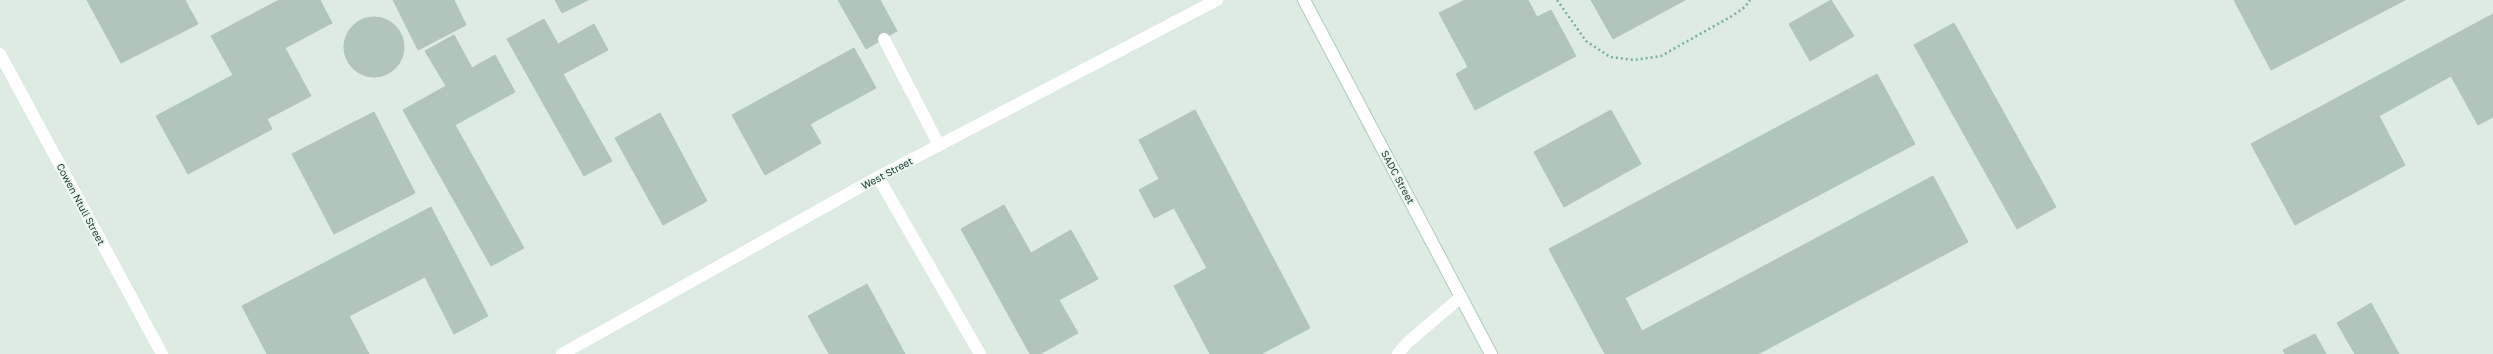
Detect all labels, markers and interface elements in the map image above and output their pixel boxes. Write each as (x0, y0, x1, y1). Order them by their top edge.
street label: SADC Street (1379, 148, 1417, 206)
street label: West Street (859, 154, 915, 192)
street label: Cowen Ntuli Street (54, 161, 108, 247)

